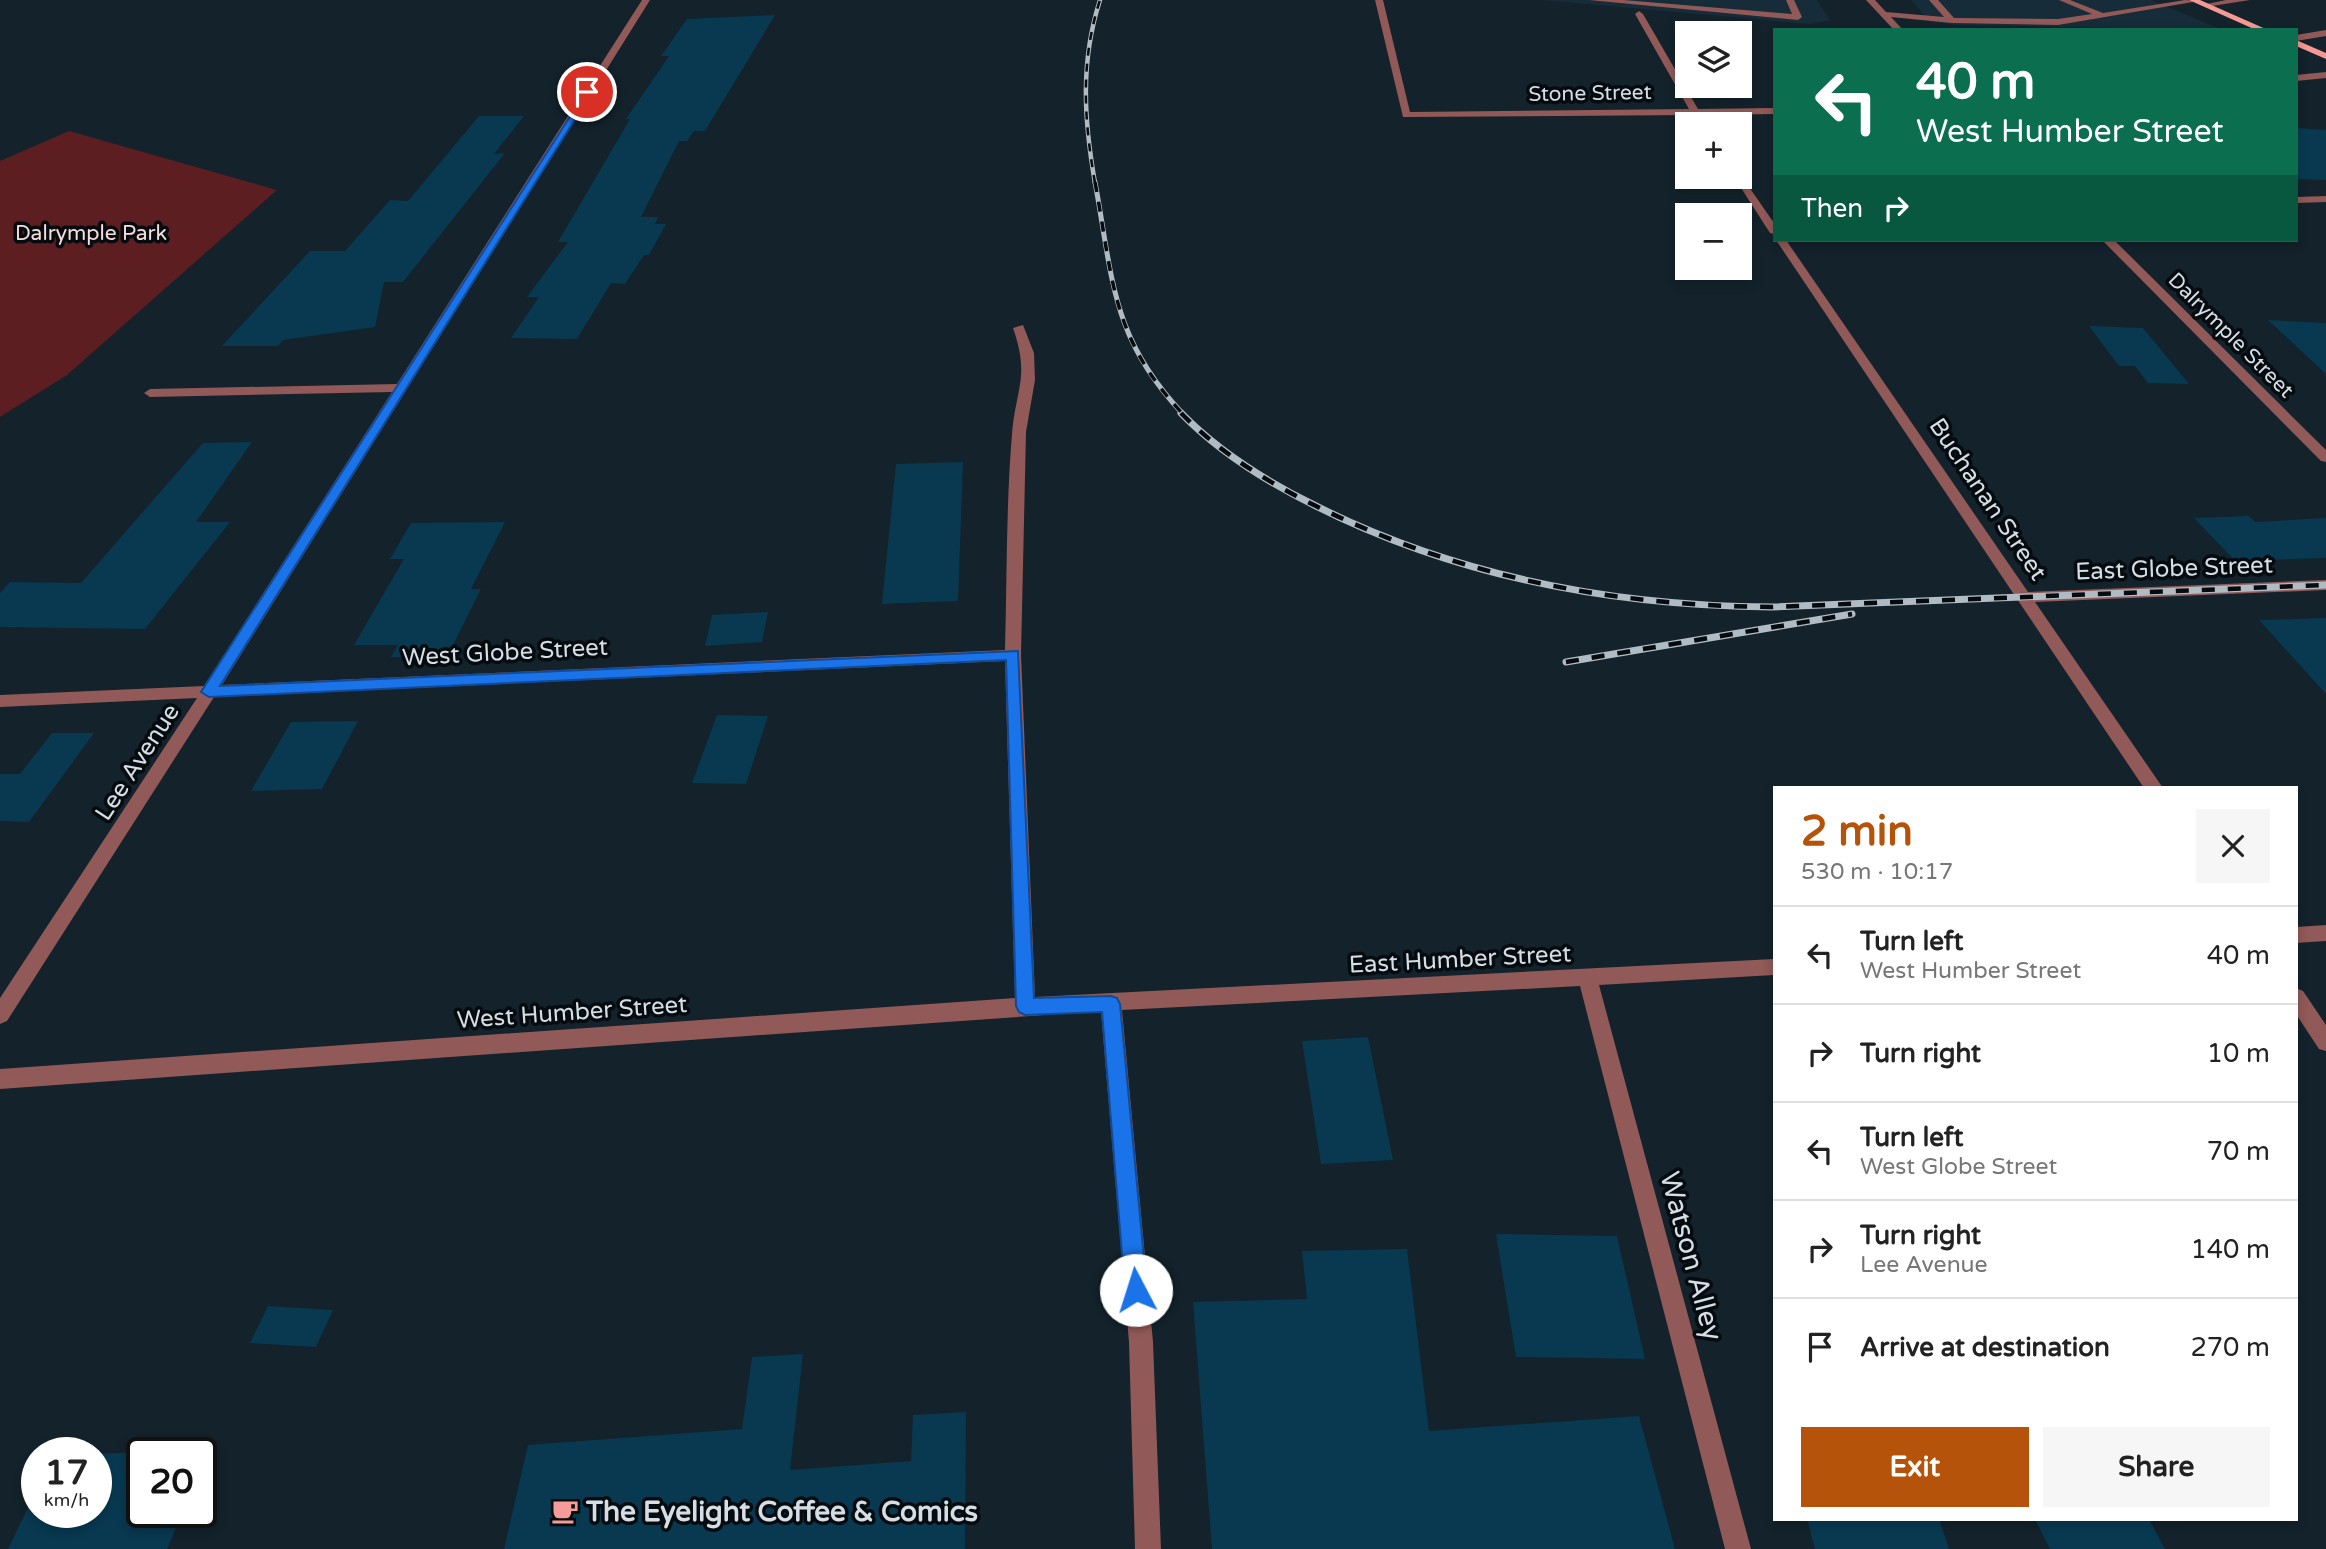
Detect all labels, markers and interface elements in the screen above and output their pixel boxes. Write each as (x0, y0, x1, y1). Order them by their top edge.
map controls (1675, 21, 1752, 280)
button: layers (1675, 21, 1752, 98)
text: 40 m (1916, 53, 2035, 112)
icon: left (1801, 56, 1892, 147)
pin (557, 62, 617, 122)
icon: arrive (568, 73, 606, 111)
street label: Stone Street (1528, 80, 1652, 107)
button: + (1675, 112, 1752, 189)
text: West Humber Street (1916, 113, 2224, 151)
icon: right (1877, 189, 1915, 227)
text: Then (1801, 193, 1863, 224)
button: − (1675, 203, 1752, 280)
park label: Dalrymple Park (15, 221, 167, 246)
street label: Dalrymple Street (2163, 267, 2299, 403)
street label: Buchanan Street (1923, 413, 2053, 586)
street label: East Globe Street (2075, 551, 2273, 586)
street label: West Globe Street (401, 633, 609, 672)
street label: Lee Avenue (89, 699, 186, 826)
text: 2 min (1801, 806, 1913, 857)
button: close (2196, 809, 2270, 883)
text: 530 m · 10:17 (1801, 858, 1953, 886)
text: Turn left (1860, 926, 1963, 957)
icon: left (1801, 936, 1839, 974)
street label: East Humber Street (1348, 939, 1572, 980)
text: 40 m (2207, 940, 2270, 971)
text: West Humber Street (1860, 957, 2081, 985)
street label: West Humber Street (456, 990, 688, 1035)
icon: right (1801, 1034, 1839, 1072)
text: Turn right (1860, 1038, 1981, 1069)
text: 10 m (2207, 1038, 2270, 1069)
text: Turn left (1860, 1122, 1963, 1153)
icon: left (1801, 1132, 1839, 1170)
text: 70 m (2207, 1136, 2270, 1167)
text: West Globe Street (1860, 1153, 2057, 1181)
street label: Watson Alley (1652, 1168, 1730, 1344)
text: Turn right (1860, 1220, 1981, 1251)
icon: right (1801, 1230, 1839, 1268)
text: 140 m (2190, 1234, 2270, 1265)
text: Lee Avenue (1860, 1251, 1988, 1279)
position arrow (1099, 1253, 1173, 1327)
icon: arrive (1801, 1328, 1839, 1366)
text: Arrive at destination (1860, 1332, 2110, 1363)
text: 270 m (2190, 1332, 2270, 1363)
button: Exit (1801, 1427, 2029, 1507)
button: Share (2043, 1427, 2270, 1507)
speed limit sign: 20 (126, 1437, 217, 1528)
text: 17 (45, 1452, 88, 1494)
text: km/h (44, 1489, 89, 1511)
place label: The Eyelight Coffee & Comics (585, 1495, 978, 1529)
cafe icon: The Eyelight Coffee & Comics (550, 1496, 580, 1526)

